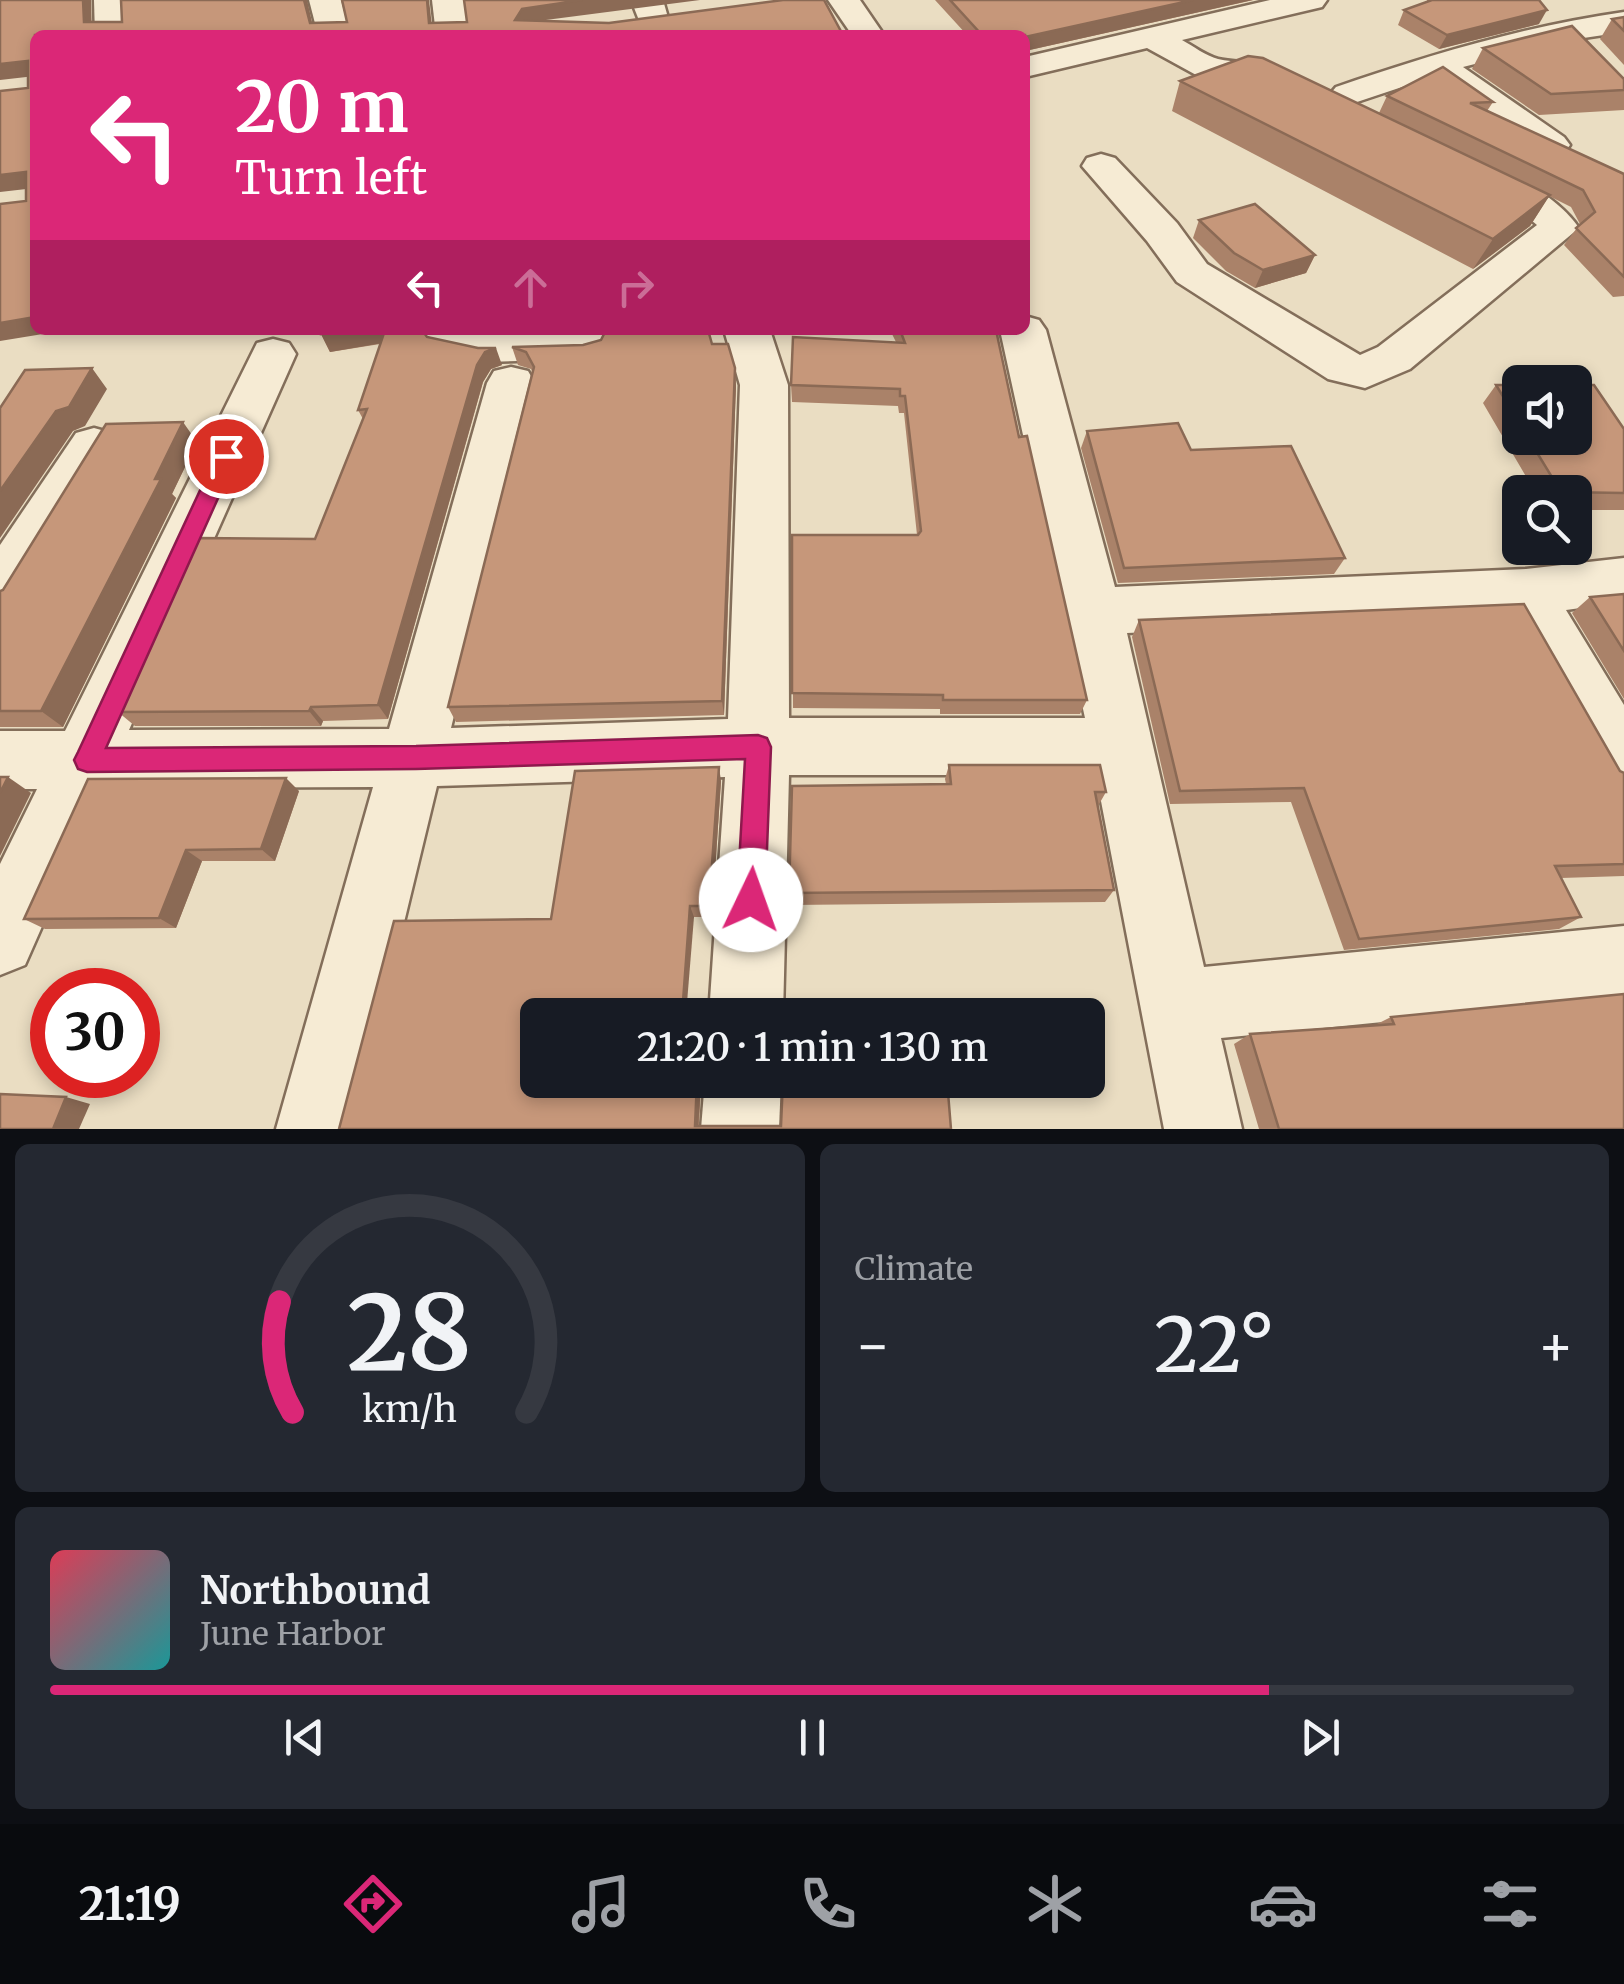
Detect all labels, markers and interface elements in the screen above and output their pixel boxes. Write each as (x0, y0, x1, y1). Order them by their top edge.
text: 20 m (235, 63, 409, 151)
icon: left (70, 70, 200, 200)
text: Turn left (235, 150, 427, 206)
icon: left (398, 260, 453, 315)
icon: ahead (503, 260, 558, 315)
icon: right (608, 260, 663, 315)
map controls (1502, 365, 1592, 565)
button: sound (1502, 365, 1592, 455)
pin (184, 414, 269, 499)
icon: arrive (199, 429, 254, 484)
button: search (1502, 475, 1592, 565)
position arrow (699, 848, 803, 952)
speed limit sign: 30 (30, 968, 160, 1098)
text: 21:20 · 1 min · 130 m (637, 1024, 988, 1071)
text: Climate (855, 1249, 973, 1289)
text: 28 (347, 1268, 472, 1398)
text: 22° (1154, 1298, 1274, 1392)
text: − (855, 1311, 891, 1380)
text: + (1537, 1311, 1574, 1380)
text: km/h (362, 1387, 457, 1432)
text: Northbound (200, 1567, 430, 1614)
text: June Harbor (200, 1614, 386, 1654)
icon: previous (277, 1710, 332, 1765)
icon: pause (785, 1710, 840, 1765)
icon: next (1293, 1710, 1348, 1765)
icon: directions (338, 1869, 408, 1939)
icon: music (566, 1869, 636, 1939)
icon: phone (793, 1869, 863, 1939)
icon: climate (1020, 1869, 1090, 1939)
icon: car (1248, 1869, 1318, 1939)
icon: filters (1475, 1869, 1545, 1939)
text: 21:19 (79, 1876, 181, 1932)

